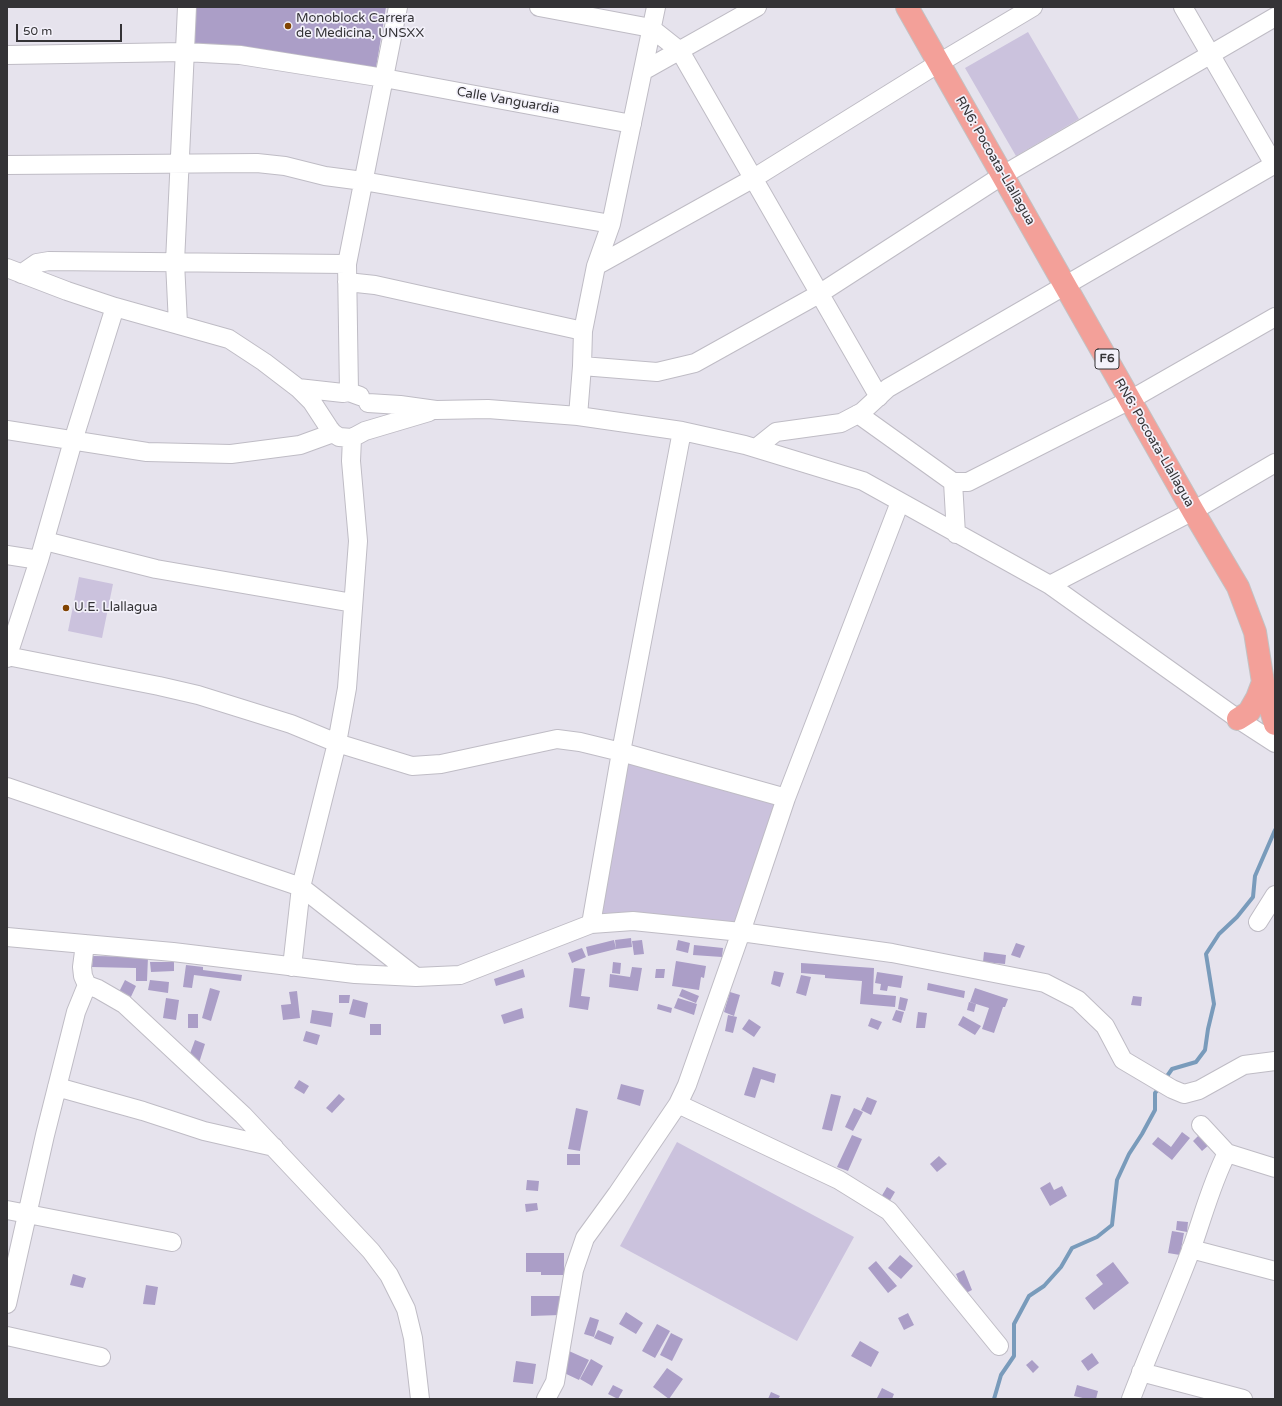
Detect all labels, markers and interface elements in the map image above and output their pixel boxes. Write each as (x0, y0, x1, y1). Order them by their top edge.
place label: Monoblock Carrera de Medicina, UNSXX (296, 11, 424, 42)
scale bar (18, 16, 124, 42)
marker: Monoblock Carrera de Medicina, UNSXX (283, 21, 293, 31)
text: 50 m (23, 24, 52, 38)
street label: Calle Vanguardia (455, 84, 561, 118)
street label: RN6: Pocoata-Llallagua (952, 94, 1038, 228)
road number: F6 (1095, 349, 1119, 369)
street label: RN6: Pocoata-Llallagua (1111, 376, 1197, 510)
place label: U.E. Llallagua (74, 600, 158, 616)
marker: U.E. Llallagua (61, 603, 71, 613)

